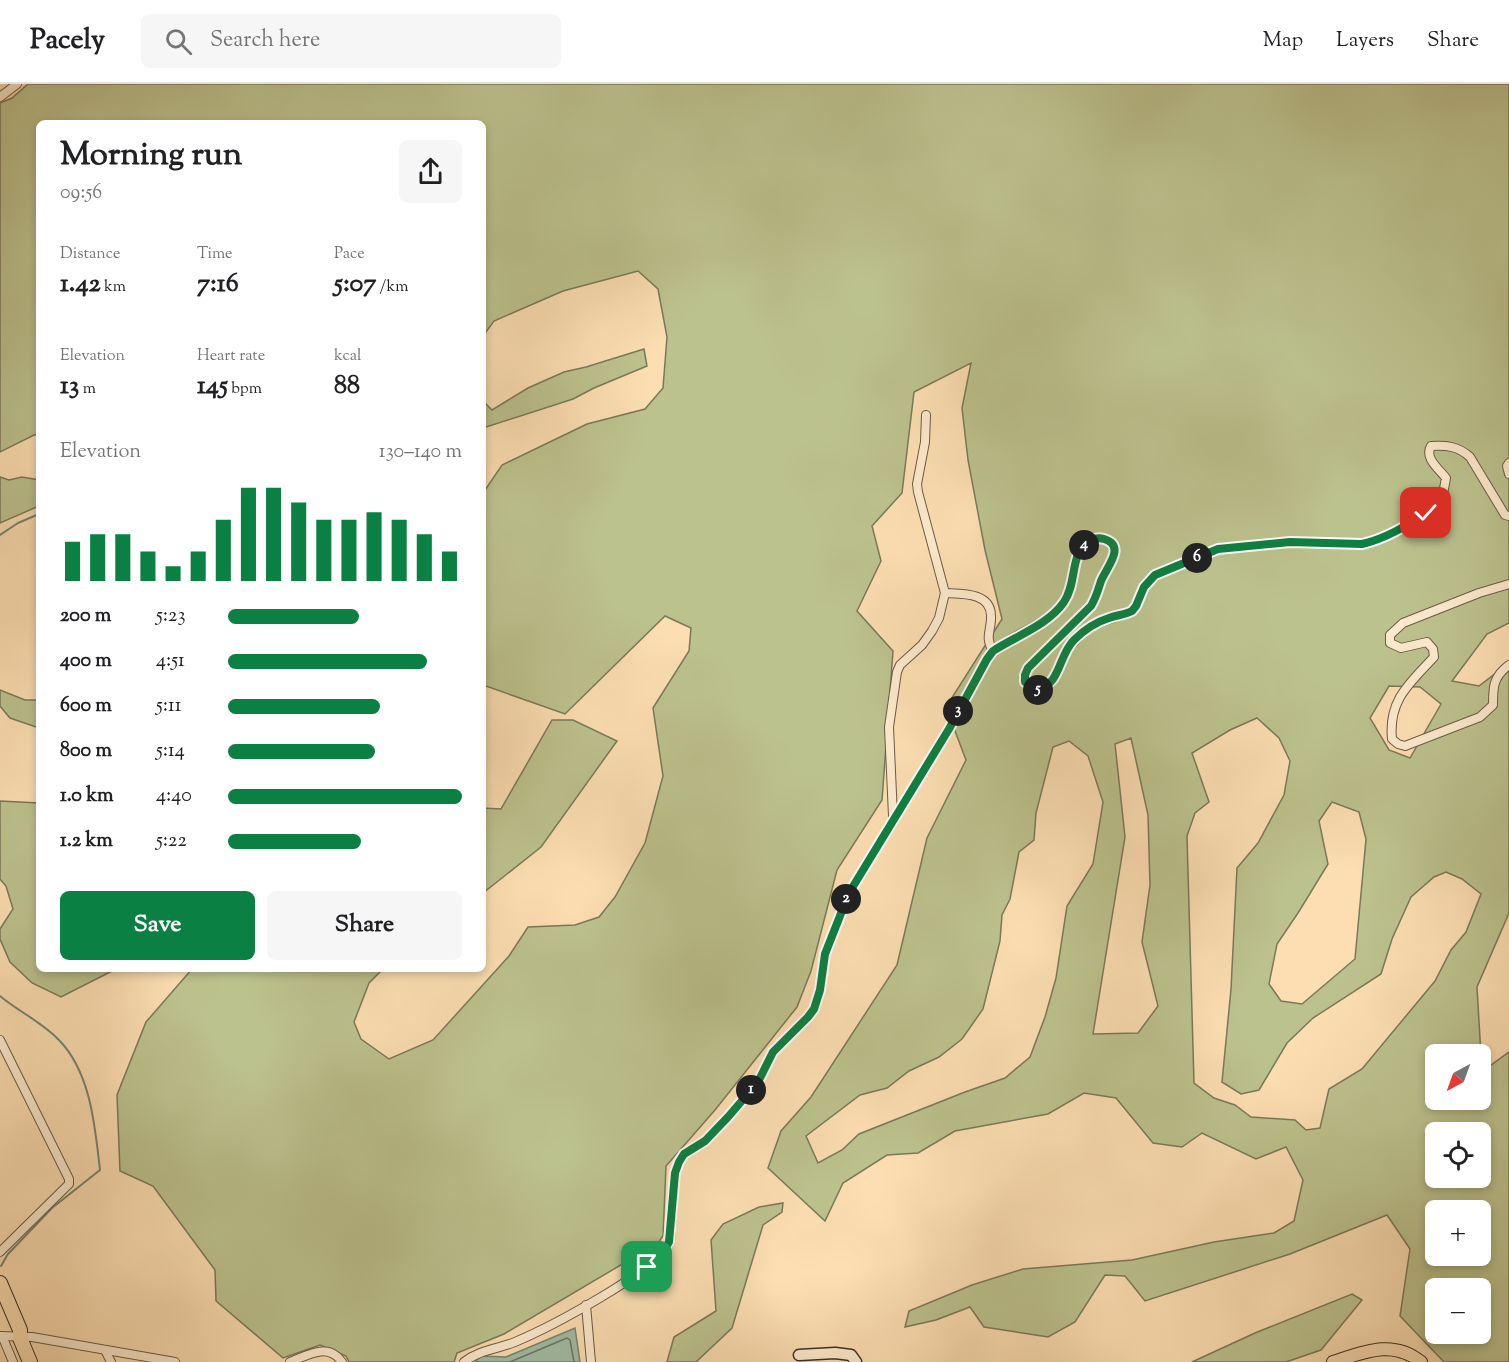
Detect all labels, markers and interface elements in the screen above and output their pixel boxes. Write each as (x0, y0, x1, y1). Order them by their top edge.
search box (141, 14, 561, 68)
text: Pacely (30, 21, 105, 61)
icon: search (162, 25, 195, 58)
text: Search here (210, 25, 320, 57)
text: Map (1263, 26, 1303, 56)
text: Layers (1336, 26, 1394, 56)
text: Share (1427, 26, 1479, 56)
text: Morning run (60, 132, 242, 180)
button: share (399, 140, 462, 203)
text: 09:56 (60, 179, 102, 208)
text: Distance (60, 243, 120, 266)
text: Time (197, 243, 233, 266)
text: Pace (334, 243, 365, 266)
text: 1.42 (60, 266, 101, 303)
text: 7:16 (197, 266, 239, 303)
text: 5:07 (334, 266, 376, 303)
text: km (101, 276, 126, 299)
text: /km (376, 276, 409, 299)
text: Elevation (60, 345, 125, 368)
text: Heart rate (197, 345, 265, 368)
text: kcal (334, 345, 362, 368)
text: 13 (60, 368, 79, 405)
text: 145 (197, 368, 228, 405)
text: 88 (334, 368, 360, 405)
text: m (79, 378, 96, 401)
text: bpm (228, 378, 262, 401)
text: Elevation (60, 438, 141, 467)
text: 130–140 m (379, 438, 462, 467)
pin (1400, 487, 1451, 538)
icon: check (1409, 496, 1442, 529)
pin: 4 (1069, 530, 1099, 560)
text: 4 (1080, 533, 1088, 556)
pin: 6 (1182, 543, 1212, 573)
text: 6 (1193, 546, 1201, 569)
text: 200 m (60, 602, 111, 631)
text: 5:23 (156, 602, 185, 631)
text: 400 m (60, 647, 112, 676)
text: 4:51 (156, 647, 185, 676)
pin: 5 (1023, 675, 1053, 705)
text: 5 (1035, 678, 1041, 701)
text: 600 m (60, 692, 112, 721)
text: 5:11 (156, 692, 182, 721)
pin: 3 (943, 696, 973, 726)
text: 3 (955, 699, 961, 722)
text: 800 m (60, 737, 112, 766)
text: 5:14 (156, 737, 185, 766)
text: 1.0 km (60, 782, 114, 811)
text: 4:40 (156, 782, 192, 811)
text: 1.2 km (60, 827, 113, 856)
text: 5:22 (156, 827, 187, 856)
pin: 2 (831, 884, 861, 914)
text: 2 (842, 887, 850, 910)
button: Save (60, 891, 255, 960)
button: Share (267, 891, 462, 960)
north arrow (1425, 1044, 1491, 1110)
map controls (1425, 1044, 1491, 1344)
pin: 1 (736, 1075, 766, 1105)
text: 1 (748, 1078, 754, 1101)
button: locate (1425, 1122, 1491, 1188)
button: + (1425, 1200, 1491, 1266)
pin (621, 1241, 672, 1292)
icon: arrive (630, 1250, 663, 1283)
button: − (1425, 1278, 1491, 1344)

